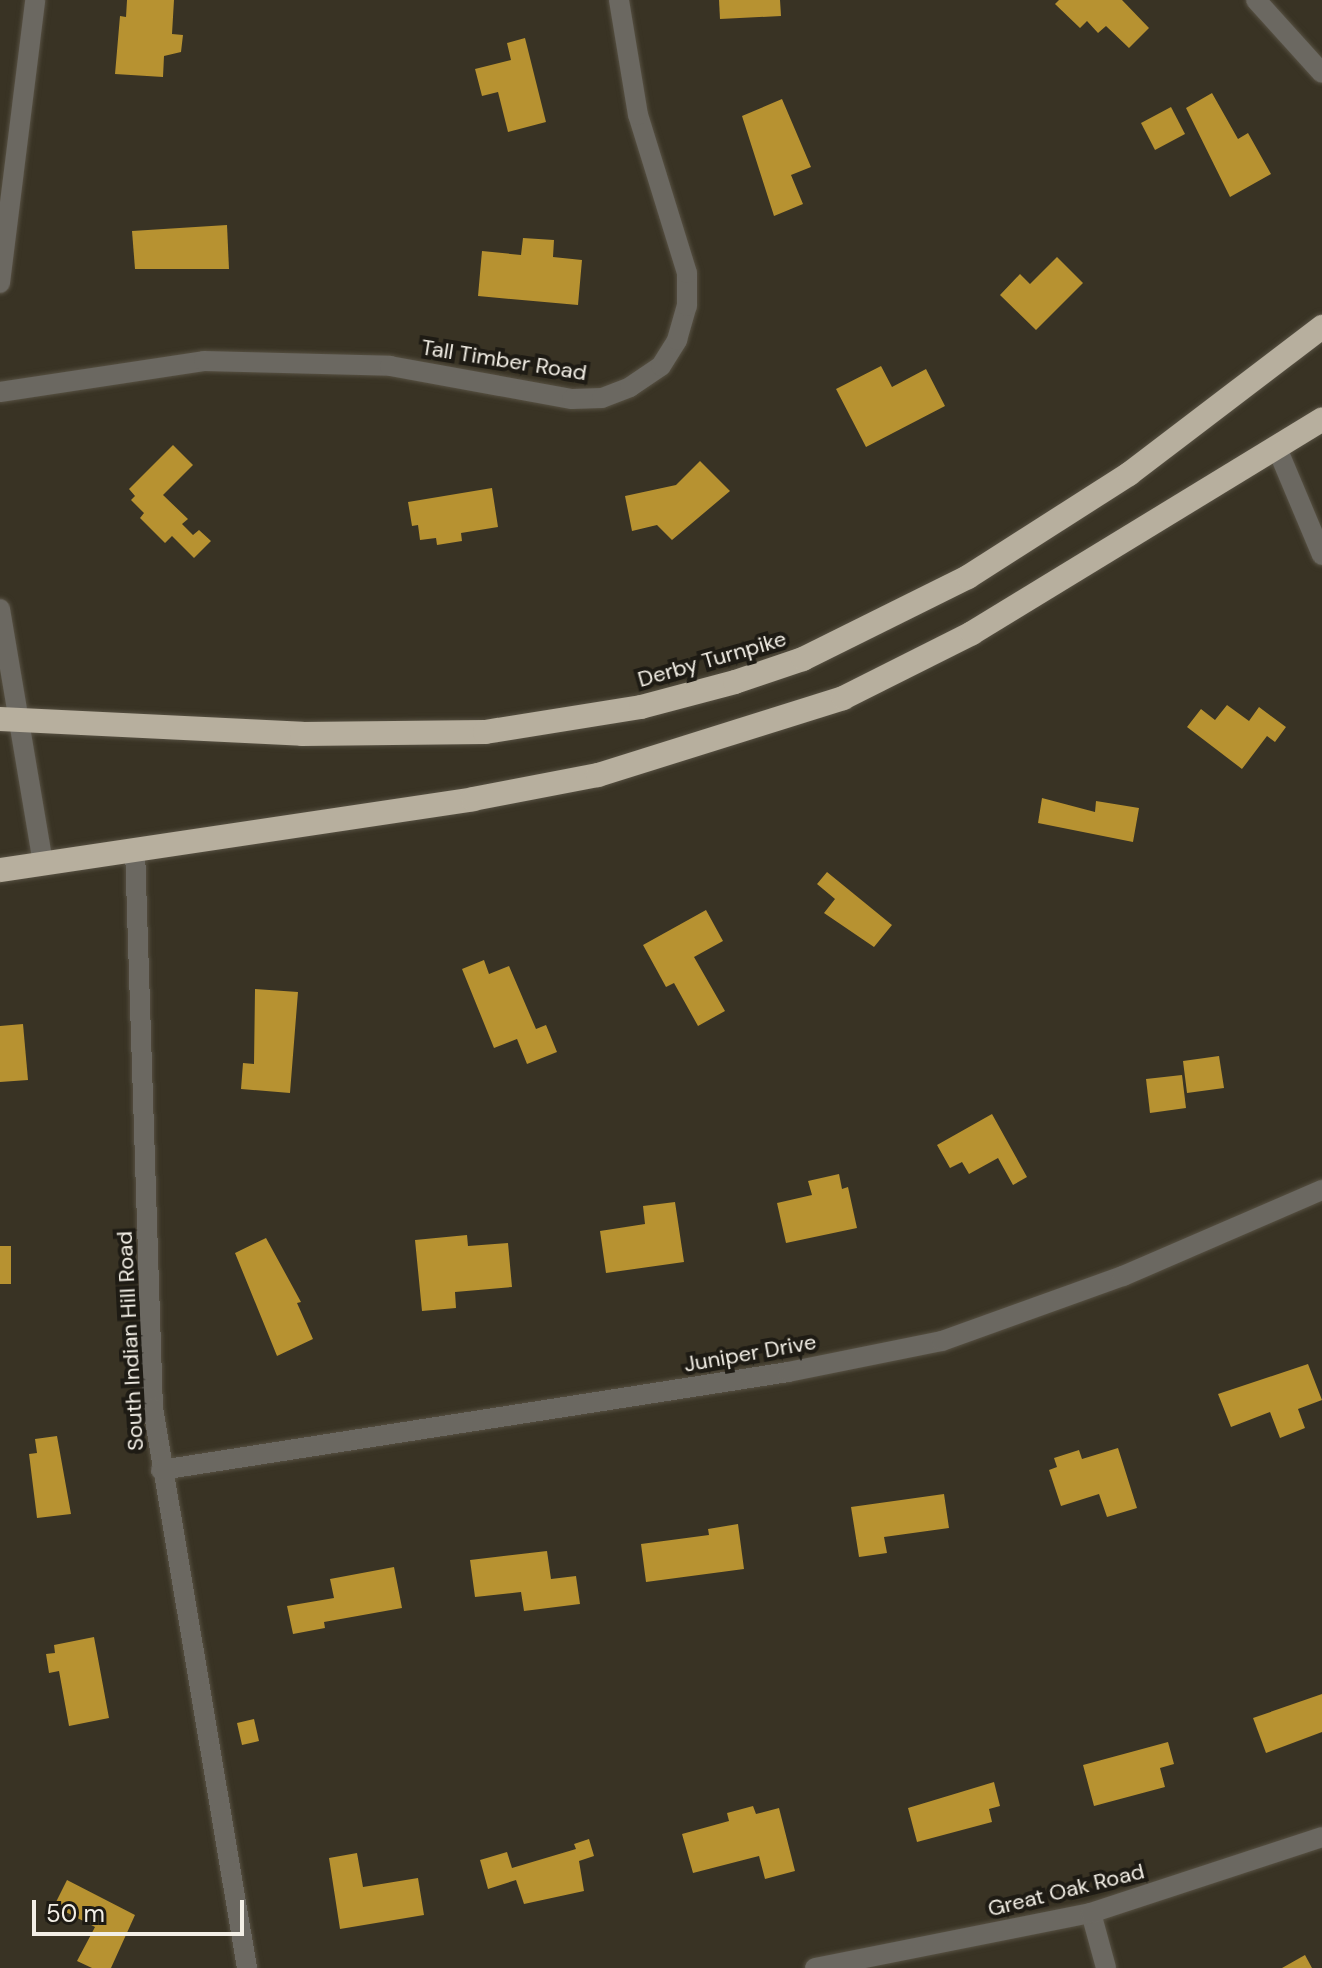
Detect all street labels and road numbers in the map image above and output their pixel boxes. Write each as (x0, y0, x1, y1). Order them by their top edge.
street label: Tall Timber Road (419, 334, 589, 386)
street label: Derby Turnpike (635, 625, 789, 693)
street label: South Indian Hill Road (111, 1230, 149, 1452)
street label: Juniper Drive (682, 1328, 818, 1378)
street label: Great Oak Road (985, 1858, 1147, 1922)

